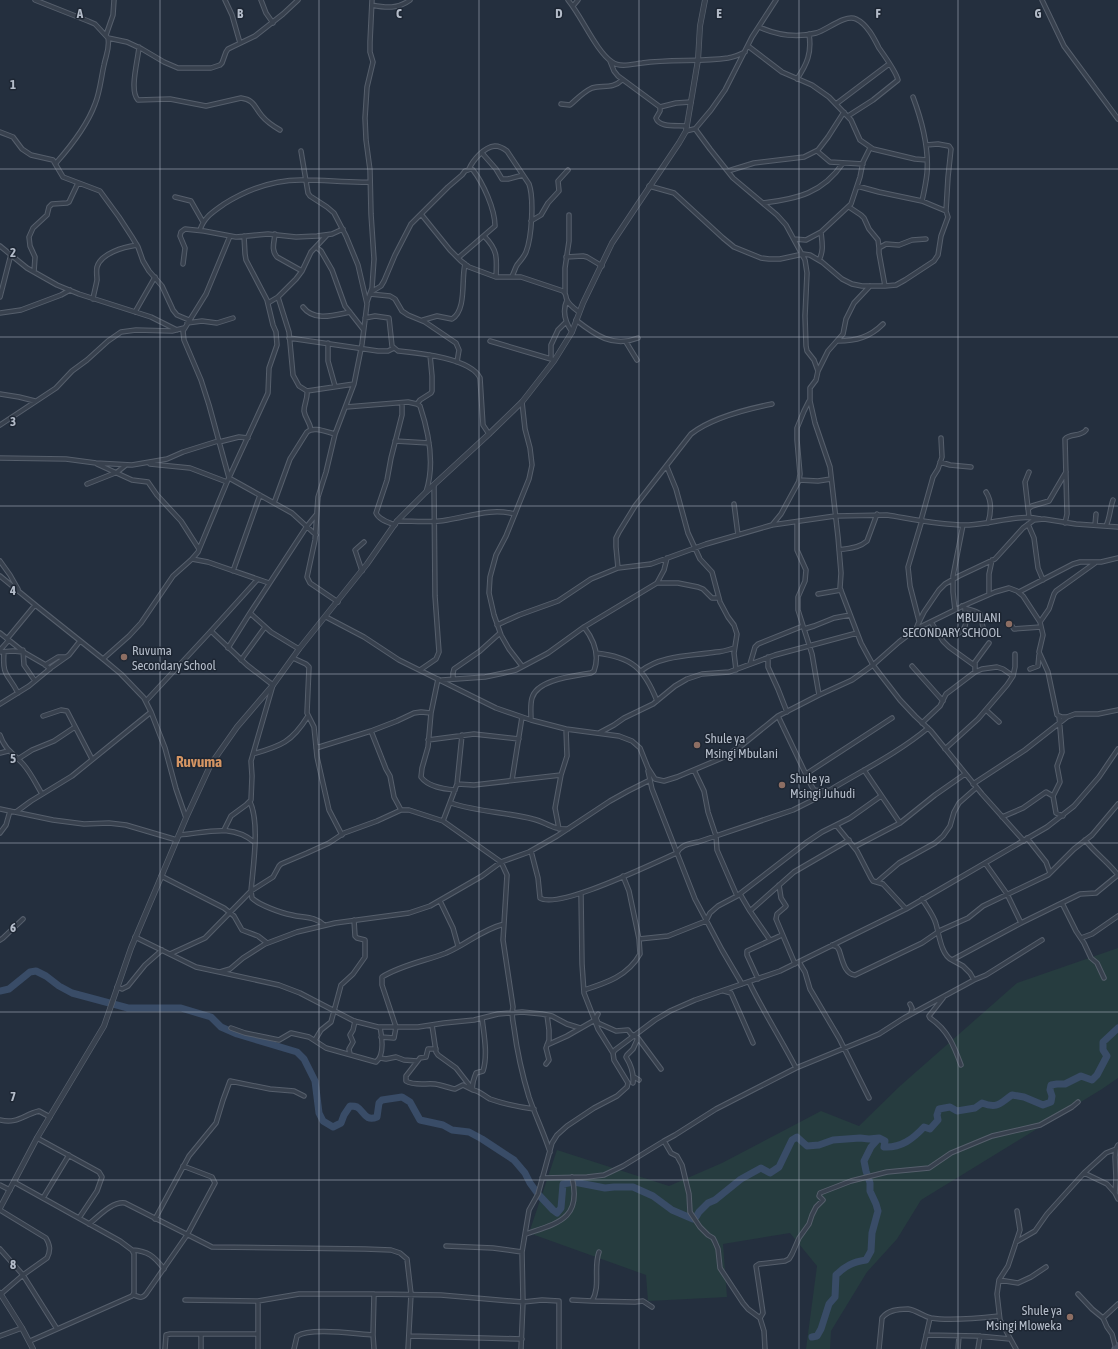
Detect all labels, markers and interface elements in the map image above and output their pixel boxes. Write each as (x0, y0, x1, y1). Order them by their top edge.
text: A (76, 6, 84, 21)
text: B (237, 6, 244, 21)
text: C (396, 6, 402, 21)
text: D (555, 6, 563, 21)
text: E (716, 6, 722, 21)
text: F (875, 6, 881, 21)
text: G (1035, 6, 1042, 21)
text: 1 (10, 77, 16, 92)
text: 2 (10, 245, 16, 260)
text: 3 (10, 414, 16, 429)
text: 4 (9, 583, 16, 598)
place label: MBULANI SECONDARY SCHOOL (902, 610, 1001, 640)
marker: MBULANI SECONDARY SCHOOL (1004, 619, 1014, 629)
place label: Ruvuma Secondary School (132, 643, 216, 673)
marker: Ruvuma Secondary School (119, 652, 129, 662)
place label: Shule ya Msingi Mbulani (705, 731, 778, 761)
marker: Shule ya Msingi Mbulani (692, 740, 702, 750)
text: 5 (10, 751, 16, 766)
district label: Ruvuma (176, 753, 222, 770)
place label: Shule ya Msingi Juhudi (790, 771, 855, 801)
marker: Shule ya Msingi Juhudi (777, 780, 787, 790)
text: 6 (10, 920, 16, 935)
text: 7 (10, 1089, 16, 1104)
text: 8 (10, 1257, 16, 1272)
place label: Shule ya Msingi Mloweka (986, 1303, 1062, 1333)
marker: Shule ya Msingi Mloweka (1065, 1312, 1075, 1322)

